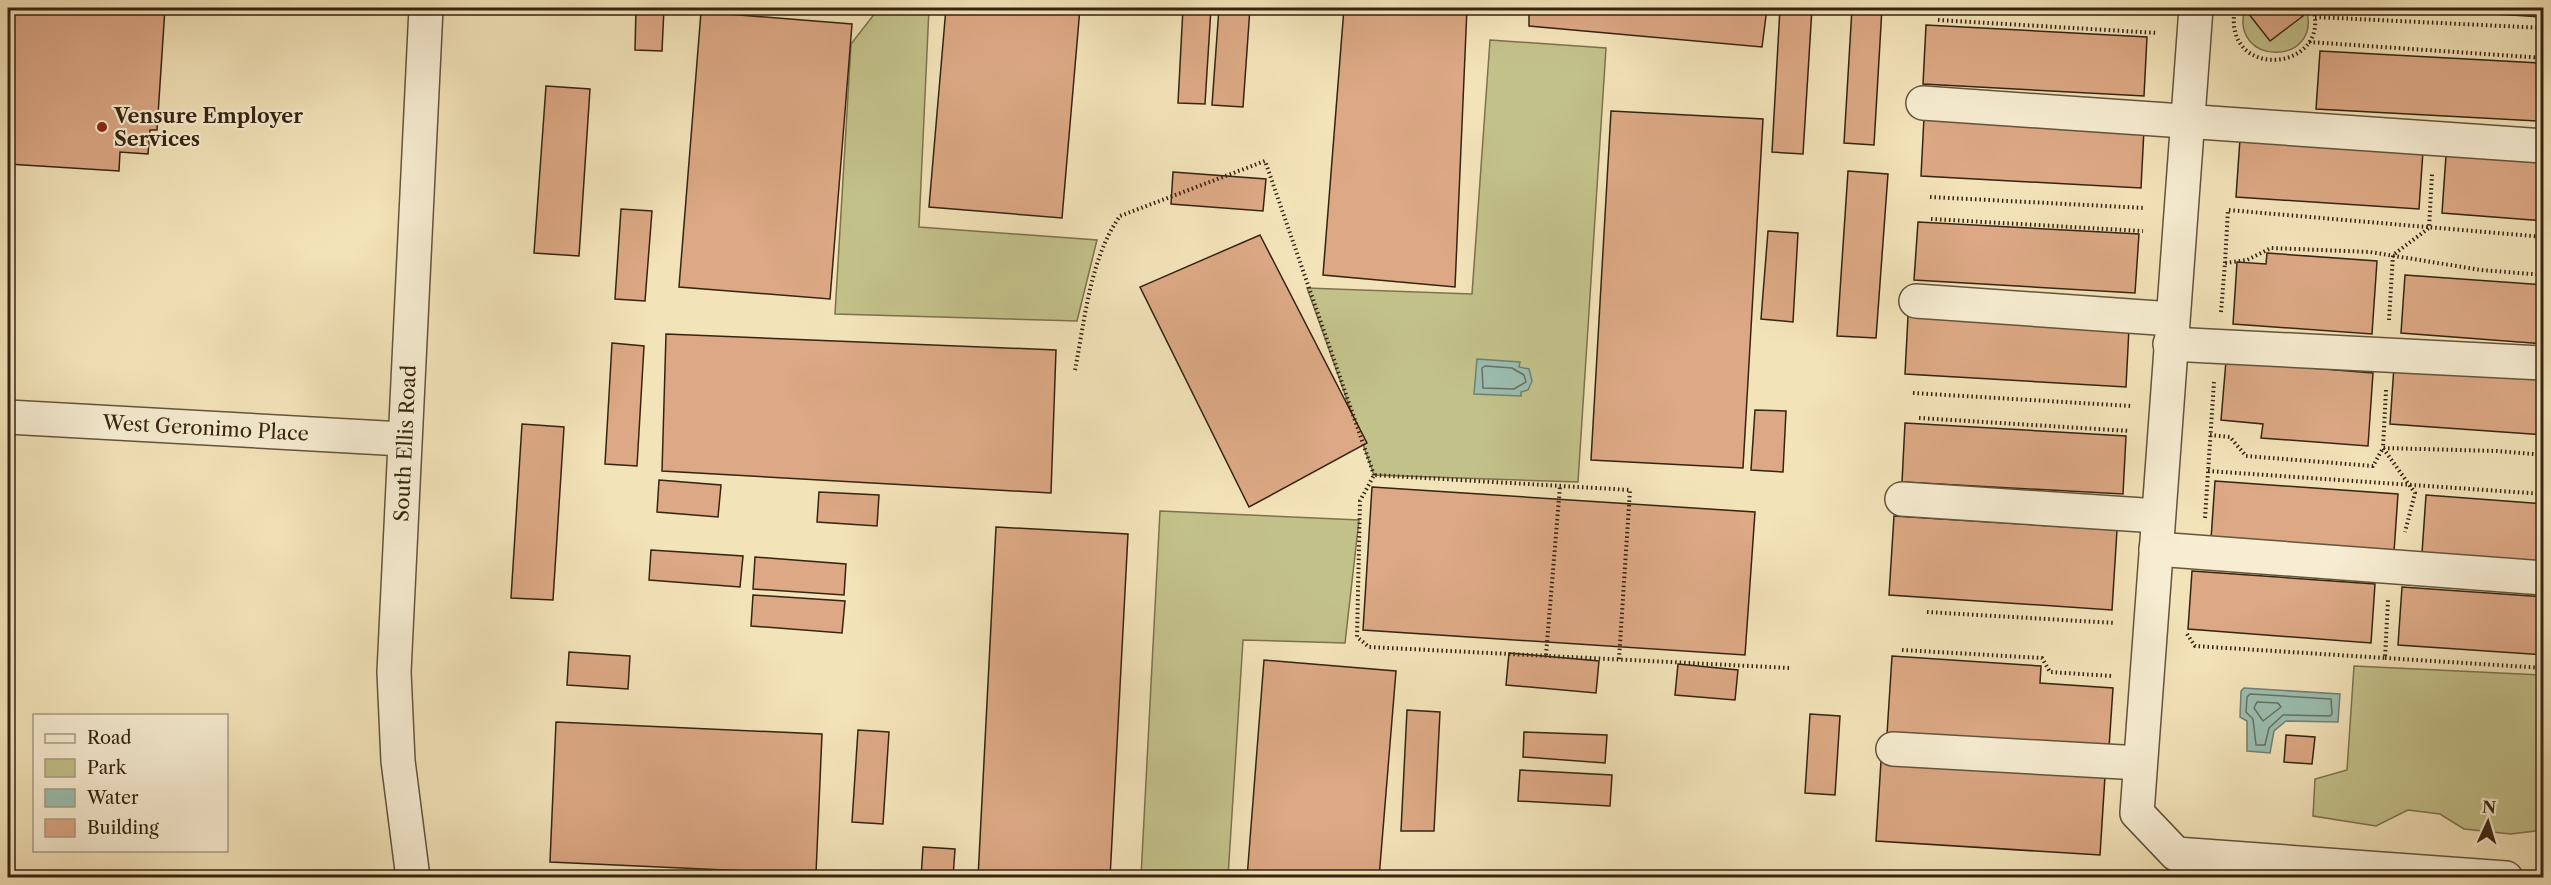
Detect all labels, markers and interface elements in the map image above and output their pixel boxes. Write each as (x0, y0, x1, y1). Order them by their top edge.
place label: Vensure Employer Services (113, 104, 303, 151)
marker: Vensure Employer Services (95, 120, 109, 134)
street label: South Ellis Road (389, 364, 421, 522)
street label: West Geronimo Place (101, 410, 309, 446)
legend (33, 714, 228, 852)
text: Road (87, 727, 132, 749)
text: Park (87, 757, 128, 779)
text: Water (86, 787, 139, 809)
north arrow (2458, 792, 2518, 852)
text: N (2481, 797, 2497, 818)
text: Building (87, 817, 159, 839)

